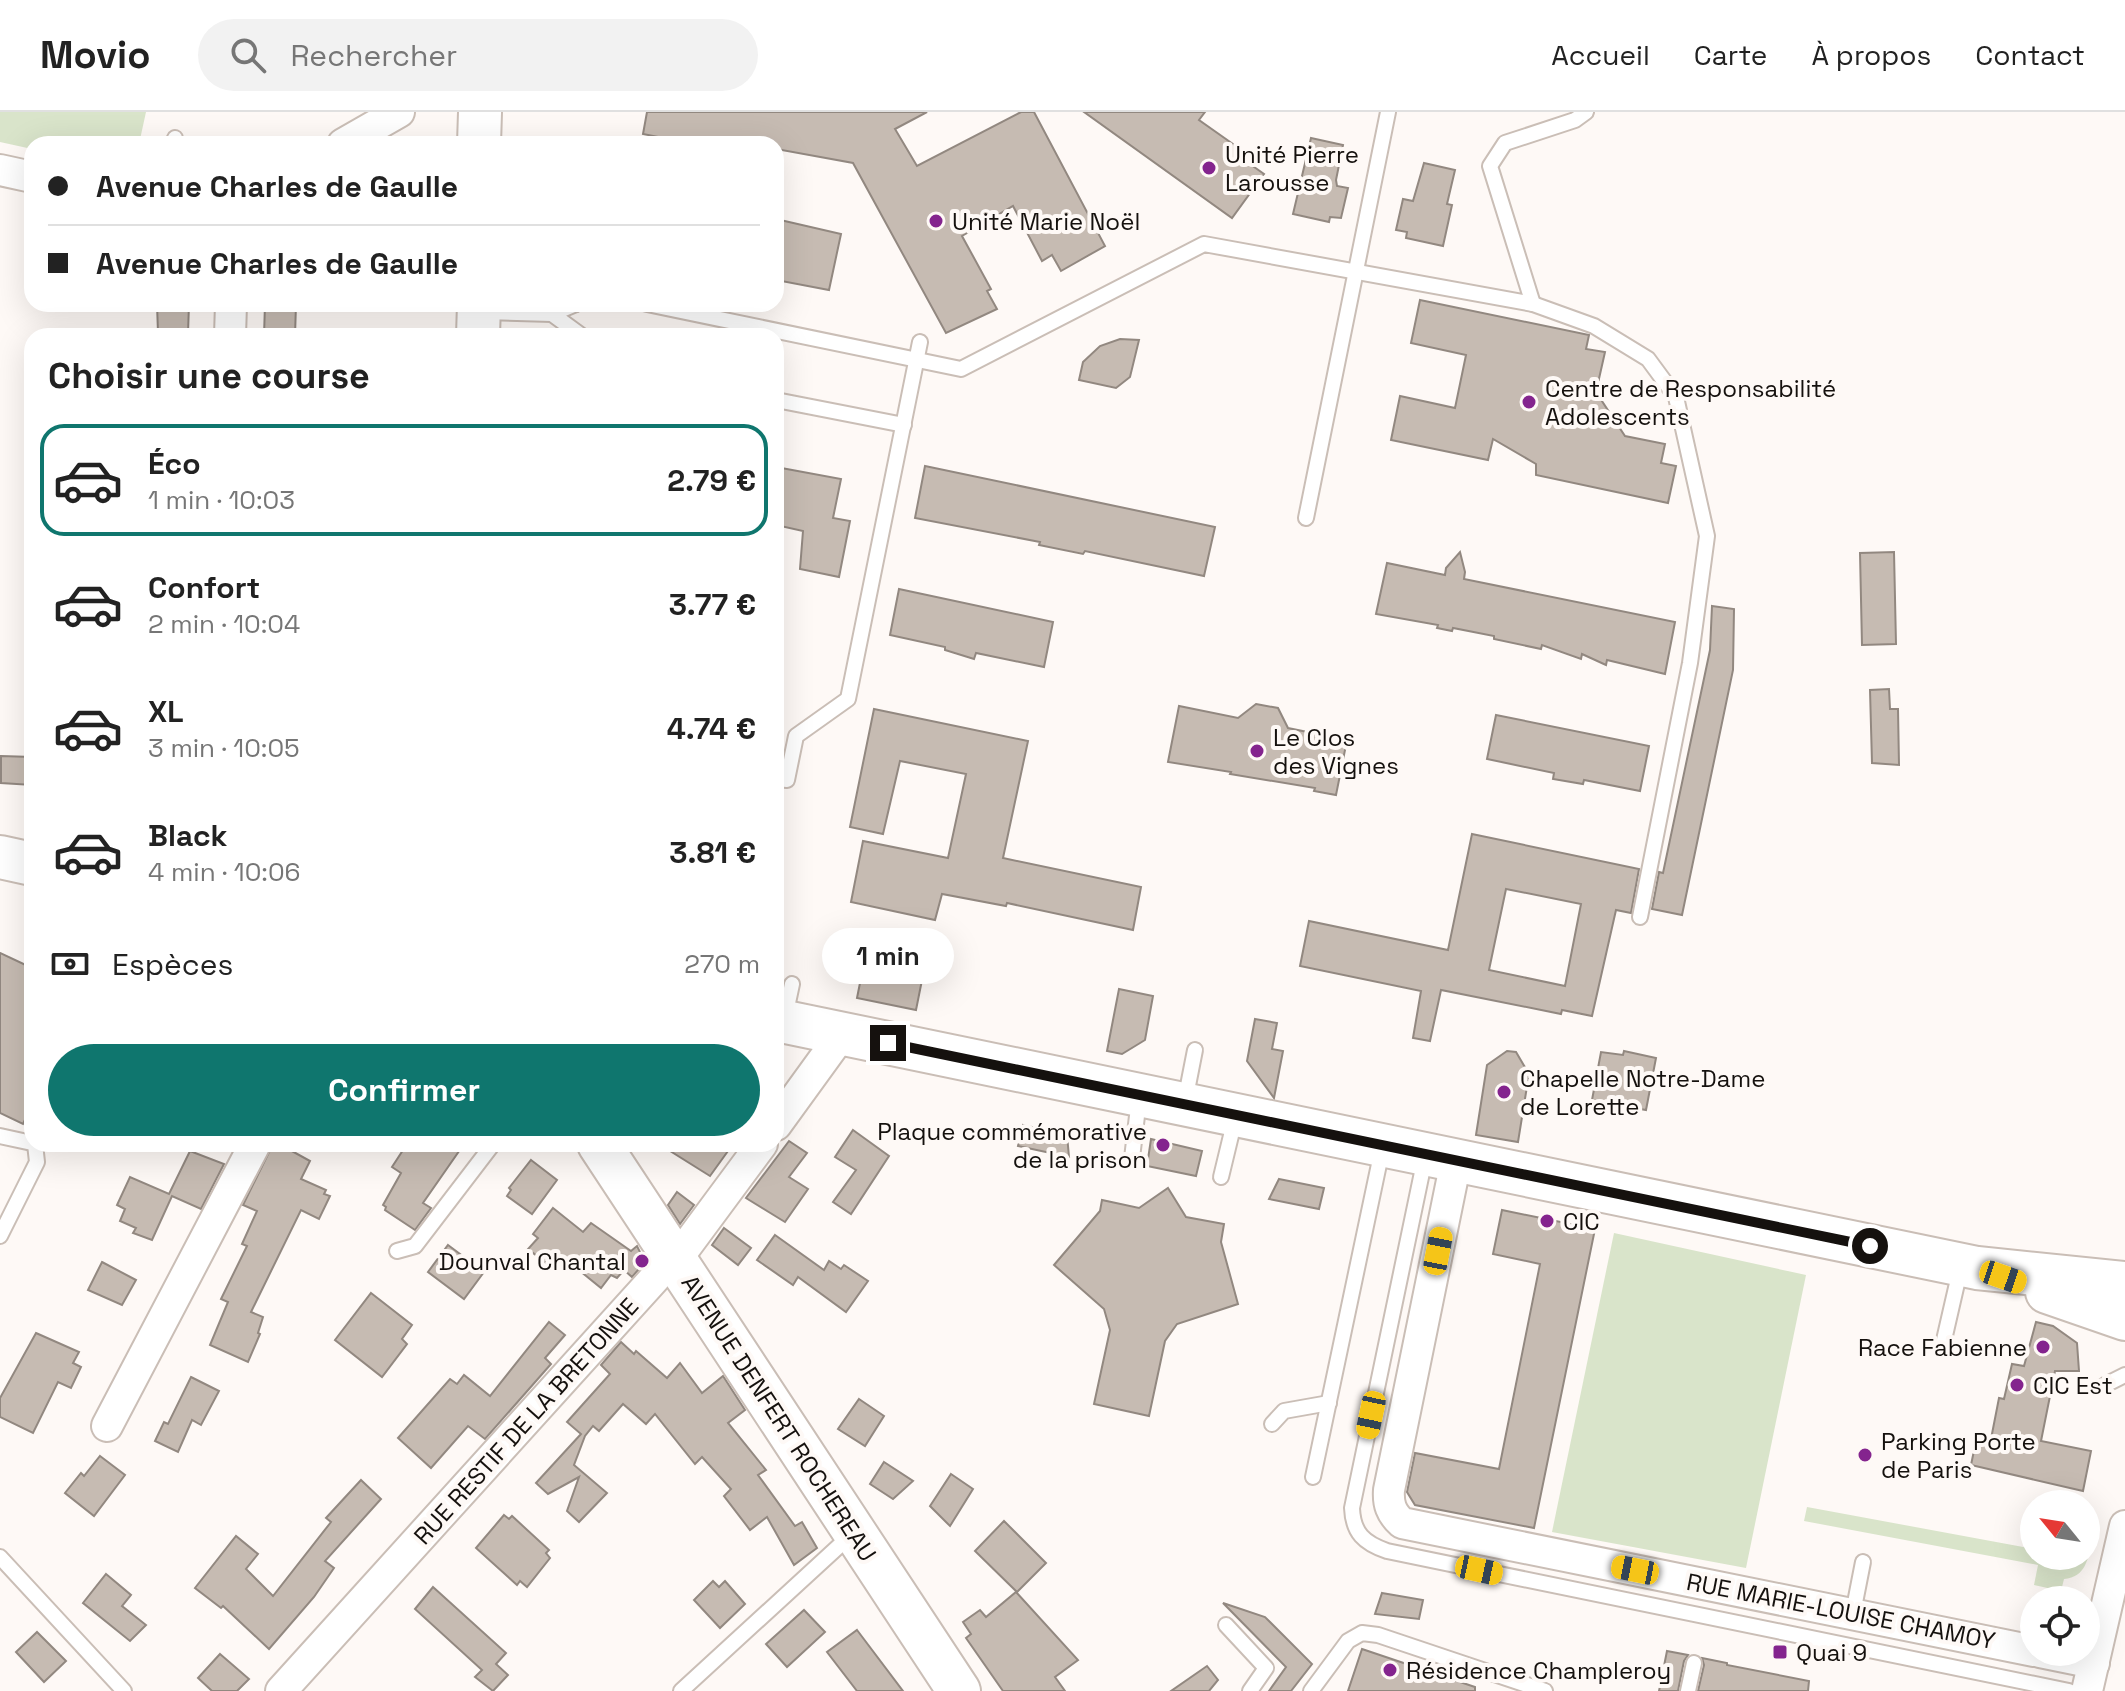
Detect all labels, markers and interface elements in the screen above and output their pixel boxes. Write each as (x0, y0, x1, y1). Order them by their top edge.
search box (198, 19, 758, 91)
text: Movio (40, 31, 150, 79)
icon: search (226, 33, 270, 77)
text: Rechercher (290, 36, 457, 75)
text: Accueil (1551, 37, 1650, 73)
text: Carte (1694, 37, 1767, 73)
text: À propos (1811, 37, 1931, 73)
text: Contact (1975, 37, 2085, 73)
place label: Unité Pierre Larousse (1225, 139, 1359, 198)
marker: Unité Pierre Larousse (1200, 159, 1218, 177)
text: Avenue Charles de Gaulle (96, 167, 458, 206)
place label: Unité Marie Noël (952, 206, 1140, 237)
marker: Unité Marie Noël (927, 212, 945, 230)
text: Avenue Charles de Gaulle (96, 244, 458, 283)
text: Choisir une course (48, 353, 370, 399)
place label: Centre de Responsabilité Adolescents (1545, 373, 1836, 432)
marker: Centre de Responsabilité Adolescents (1520, 393, 1538, 411)
icon: car (52, 444, 124, 516)
text: Éco (148, 444, 201, 483)
text: 2.79 € (667, 461, 756, 500)
text: 1 min · 10:03 (148, 483, 295, 517)
icon: car (52, 568, 124, 640)
text: Confort (148, 568, 260, 607)
text: 3.77 € (669, 585, 756, 624)
text: 2 min · 10:04 (148, 607, 300, 641)
icon: car (52, 692, 124, 764)
text: XL (148, 692, 184, 731)
text: 4.74 € (667, 709, 756, 748)
place label: Le Clos des Vignes (1273, 722, 1399, 781)
text: 3 min · 10:05 (148, 731, 300, 765)
marker: Le Clos des Vignes (1248, 742, 1266, 760)
icon: car (52, 816, 124, 888)
text: Black (148, 816, 227, 855)
text: 3.81 € (669, 833, 756, 872)
text: 4 min · 10:06 (148, 855, 301, 889)
callout: 1 min (822, 927, 954, 983)
text: 1 min (856, 939, 920, 973)
icon: cash (48, 942, 92, 986)
text: Espèces (112, 945, 233, 984)
text: 270 m (684, 947, 760, 981)
route end (870, 1025, 906, 1061)
button: Confirmer (48, 1044, 760, 1136)
place label: Chapelle Notre-Dame de Lorette (1520, 1063, 1765, 1122)
marker: Chapelle Notre-Dame de Lorette (1495, 1083, 1513, 1101)
place label: Plaque commémorative de la prison (877, 1116, 1147, 1175)
marker: Plaque commémorative de la prison (1154, 1136, 1172, 1154)
place label: CIC (1563, 1206, 1600, 1237)
marker: CIC (1538, 1212, 1556, 1230)
car (1422, 1225, 1454, 1277)
route start (1852, 1228, 1888, 1264)
place label: Dounval Chantal (439, 1246, 626, 1277)
marker: Dounval Chantal (633, 1252, 651, 1270)
car (1976, 1258, 2030, 1296)
street label: AVENUE DENFERT ROCHEREAU (675, 1269, 883, 1567)
street label: RUE RESTIF DE LA BRETONNE (407, 1291, 645, 1551)
place label: Race Fabienne (1858, 1332, 2027, 1363)
marker: Race Fabienne (2034, 1338, 2052, 1356)
place label: CIC Est (2033, 1370, 2113, 1401)
marker: CIC Est (2008, 1376, 2026, 1394)
car (1354, 1389, 1388, 1441)
place label: Parking Porte de Paris (1881, 1426, 2036, 1485)
marker: Parking Porte de Paris (1856, 1446, 1874, 1464)
north arrow (2020, 1490, 2100, 1570)
map controls (2020, 1490, 2100, 1666)
car (1453, 1553, 1505, 1587)
car (1609, 1554, 1661, 1586)
street label: RUE MARIE-LOUISE CHAMOY (1684, 1566, 1998, 1656)
button: locate (2020, 1586, 2100, 1666)
place label: Quai 9 (1796, 1637, 1867, 1668)
marker: Quai 9 (1771, 1643, 1789, 1661)
place label: Résidence Champleroy (1406, 1655, 1671, 1686)
marker: Résidence Champleroy (1381, 1661, 1399, 1679)

